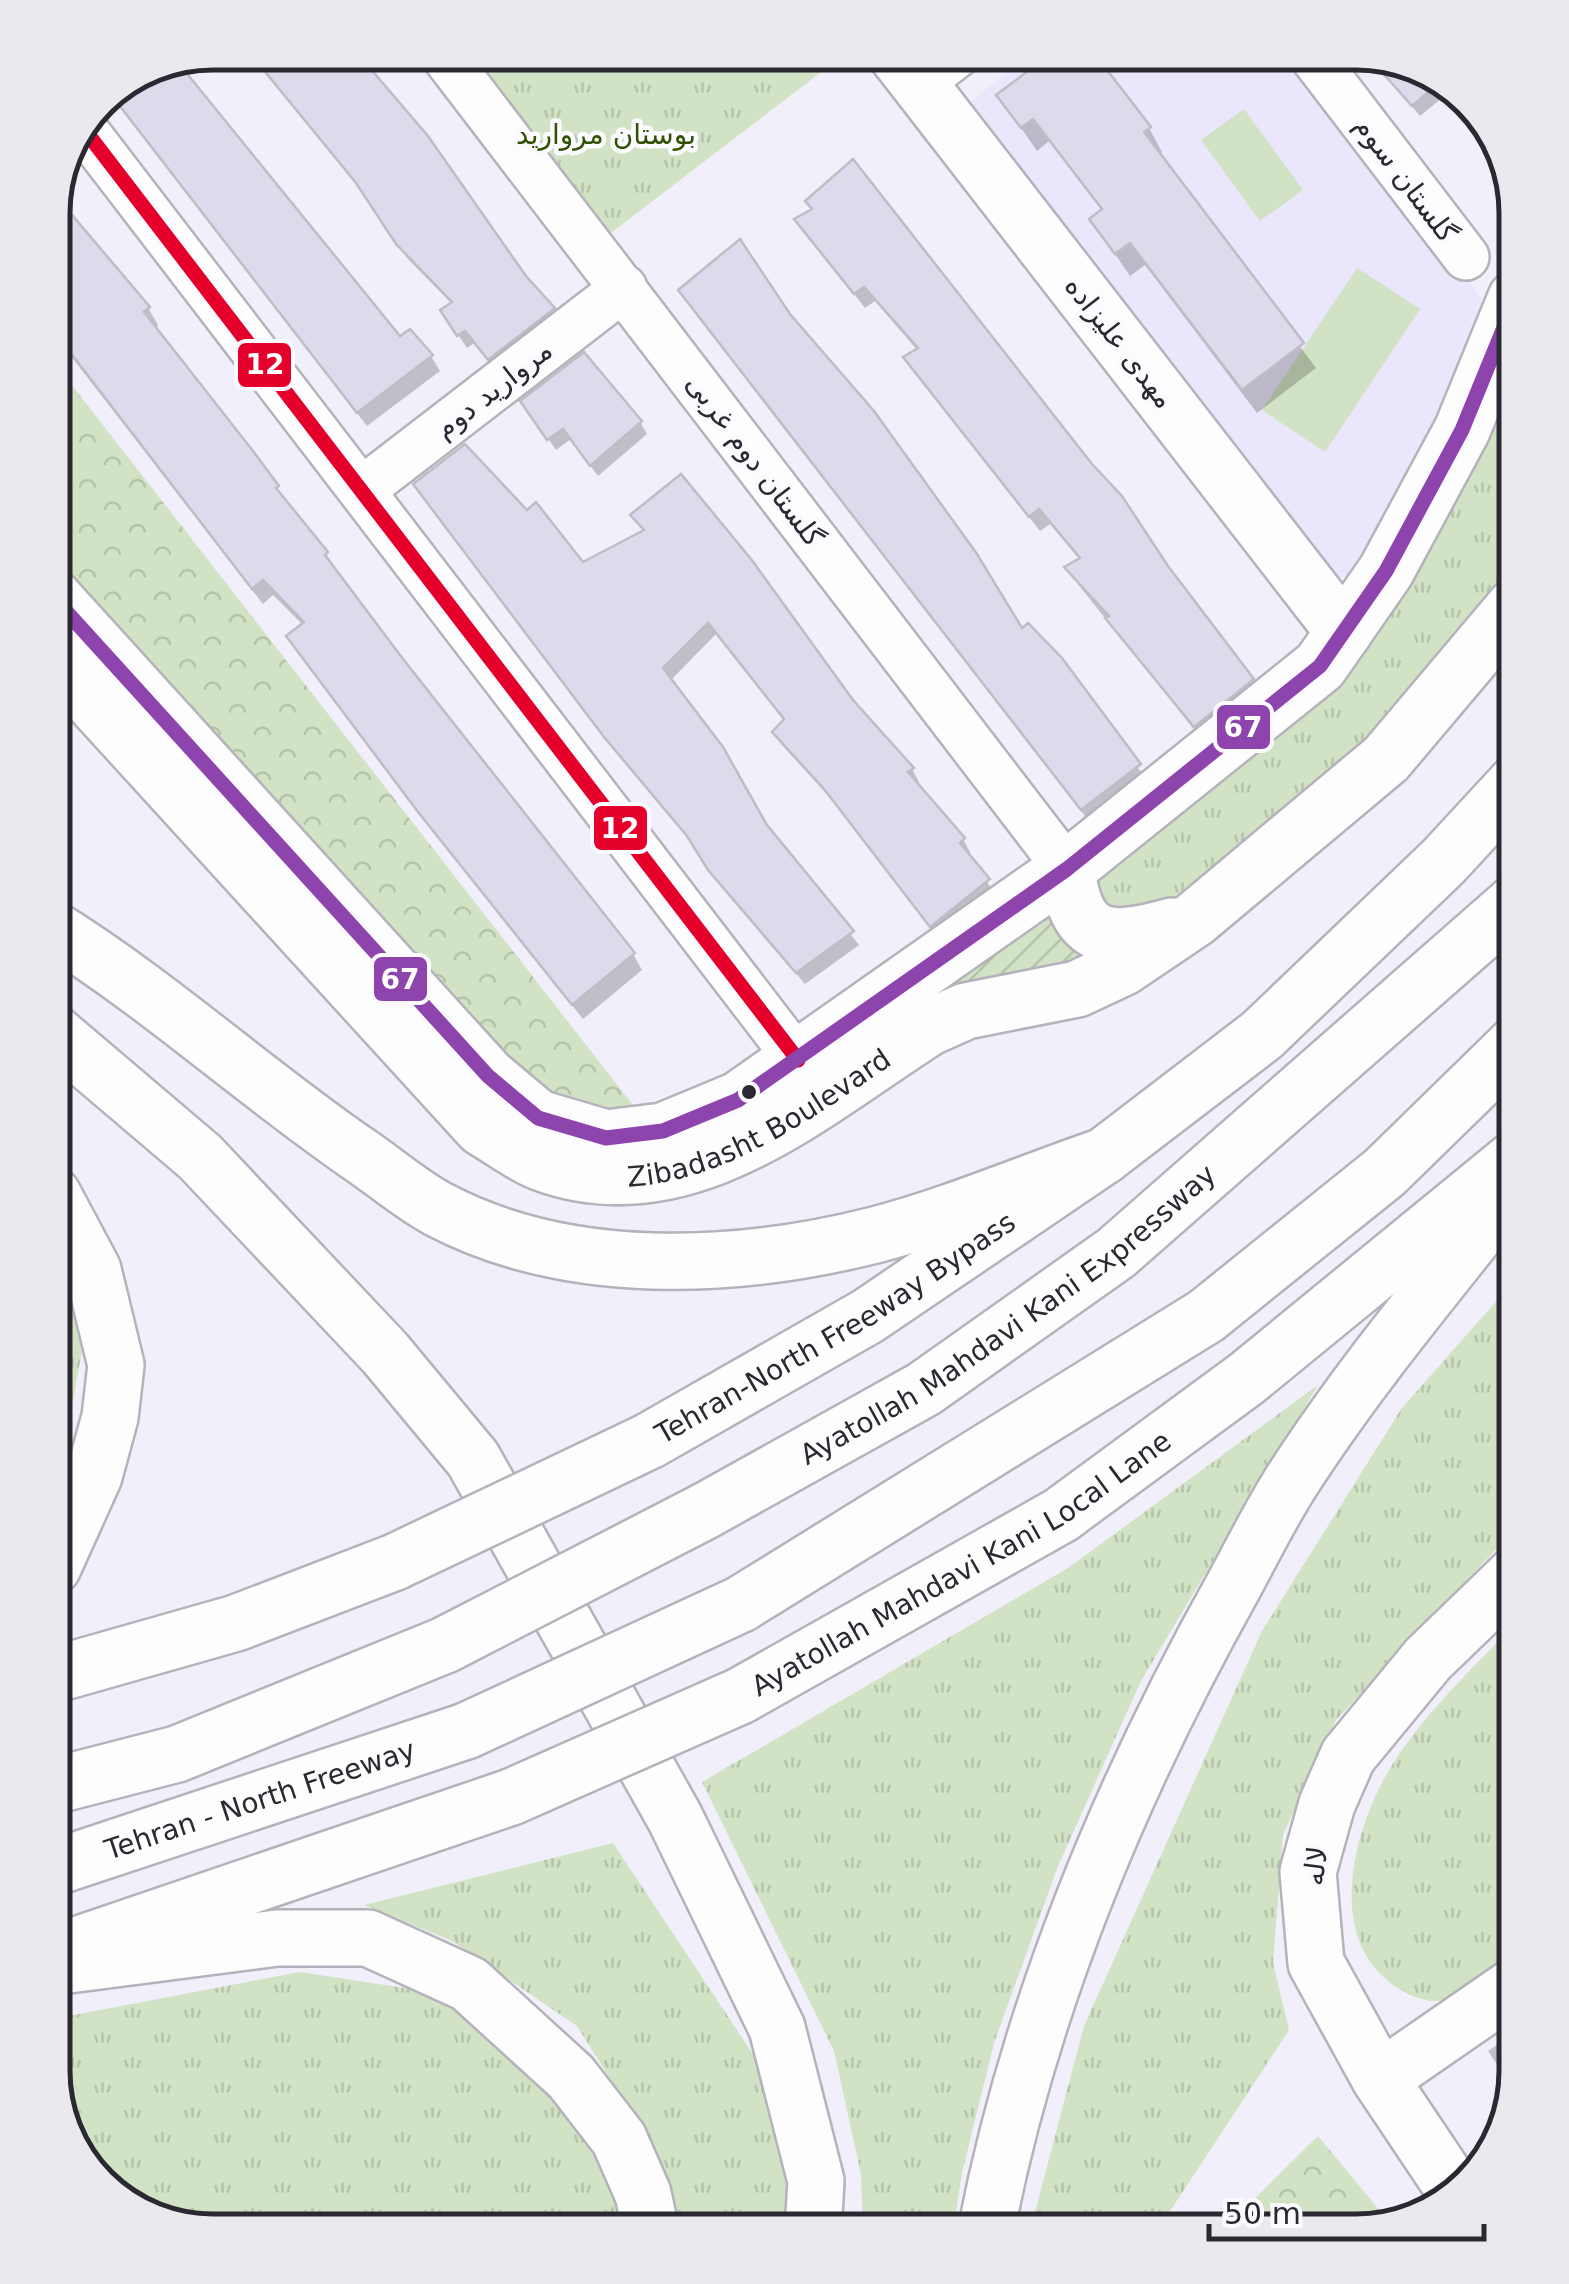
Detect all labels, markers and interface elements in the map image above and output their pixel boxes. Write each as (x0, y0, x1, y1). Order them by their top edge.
street label: گلستان سوم (1347, 110, 1464, 249)
park label: بوستان مروارید (516, 118, 696, 151)
street label: مهدی علیزاده (1058, 270, 1181, 415)
street label: مروارید دوم (428, 333, 559, 445)
line badge: 12 (236, 341, 293, 389)
text: 12 (246, 348, 284, 381)
street label: گلستان دوم غربی (679, 368, 831, 554)
line badge: 67 (1215, 703, 1272, 751)
text: 67 (1224, 711, 1262, 744)
line badge: 12 (592, 804, 649, 852)
text: 12 (601, 812, 639, 845)
line badge: 67 (372, 955, 429, 1003)
text: 67 (381, 963, 419, 996)
street label: Zibadasht Boulevard (626, 1042, 897, 1194)
unlabelled marker (739, 1082, 759, 1102)
street label: Ayatollah Mahdavi Kani Expressway (794, 1157, 1222, 1472)
street label: Tehran-North Freeway Bypass (649, 1205, 1021, 1451)
street label: Ayatollah Mahdavi Kani Local Lane (746, 1424, 1177, 1703)
street label: Tehran - North Freeway (100, 1733, 420, 1867)
street label: لاله (1297, 1844, 1334, 1888)
scale bar (1209, 2179, 1484, 2241)
text: 50 m (1224, 2196, 1301, 2231)

